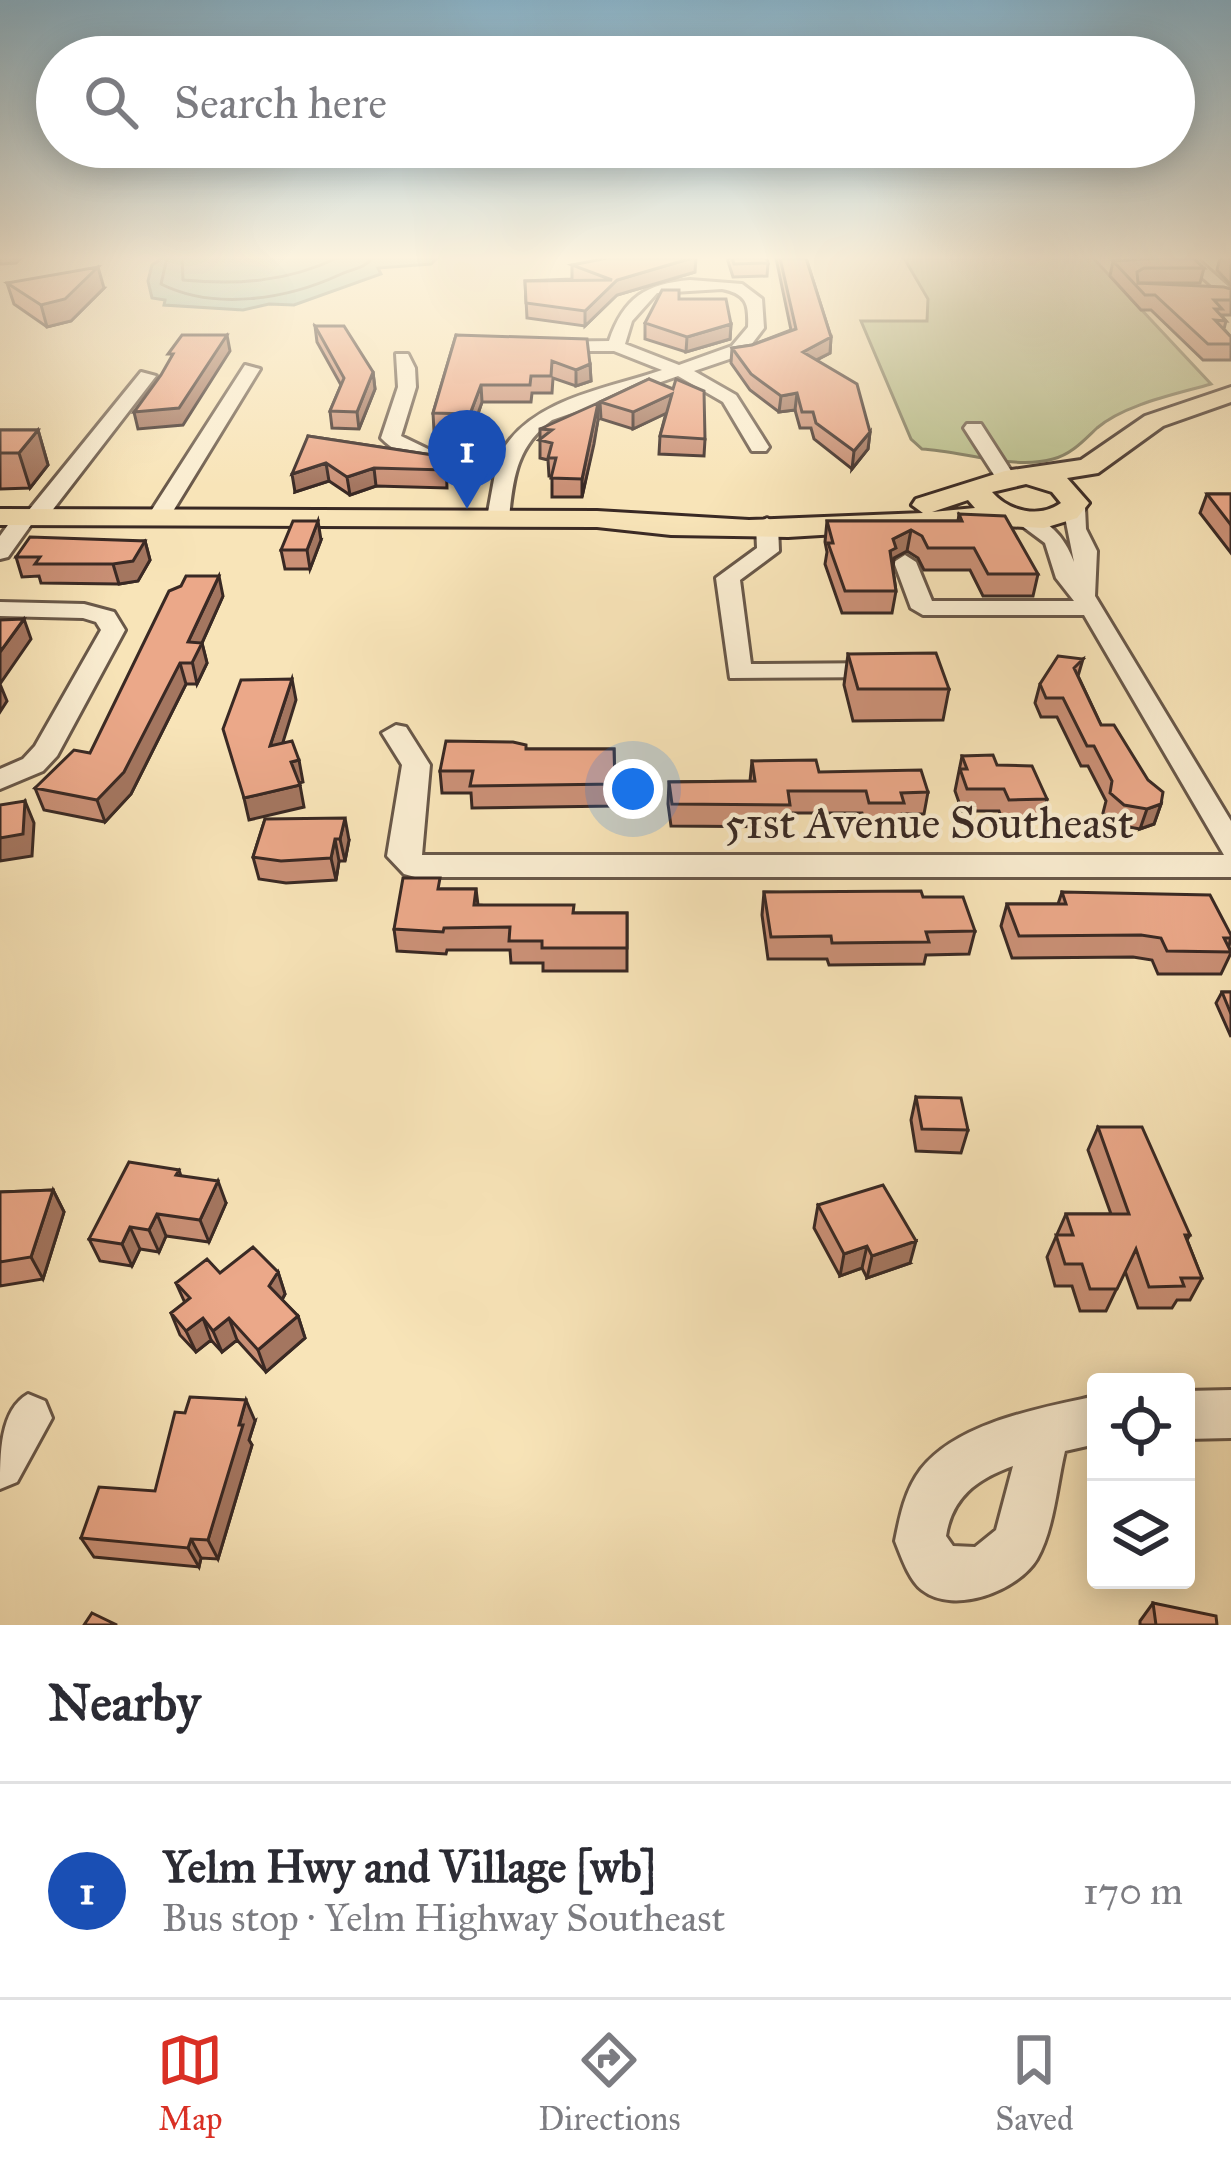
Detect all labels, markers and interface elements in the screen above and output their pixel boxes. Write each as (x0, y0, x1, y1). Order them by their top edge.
search box (36, 36, 1195, 168)
icon: search (78, 69, 144, 135)
text: Search here (174, 75, 387, 130)
pin: 1 (428, 410, 506, 509)
your location (603, 759, 663, 819)
street label: 51st Avenue Southeast (724, 795, 1134, 850)
map controls (1087, 1373, 1195, 1589)
button: locate (1087, 1373, 1195, 1481)
button: layers (1087, 1481, 1195, 1589)
text: Nearby (48, 1672, 200, 1734)
text: Yelm Hwy and Village [wb] (162, 1839, 656, 1894)
text: 1 (79, 1867, 95, 1915)
text: 170 m (1083, 1867, 1183, 1915)
text: Bus stop · Yelm Highway Southeast (162, 1894, 725, 1942)
tab: Map (157, 2027, 223, 2139)
tab: Directions (538, 2027, 680, 2139)
tab: Saved (995, 2027, 1074, 2139)

